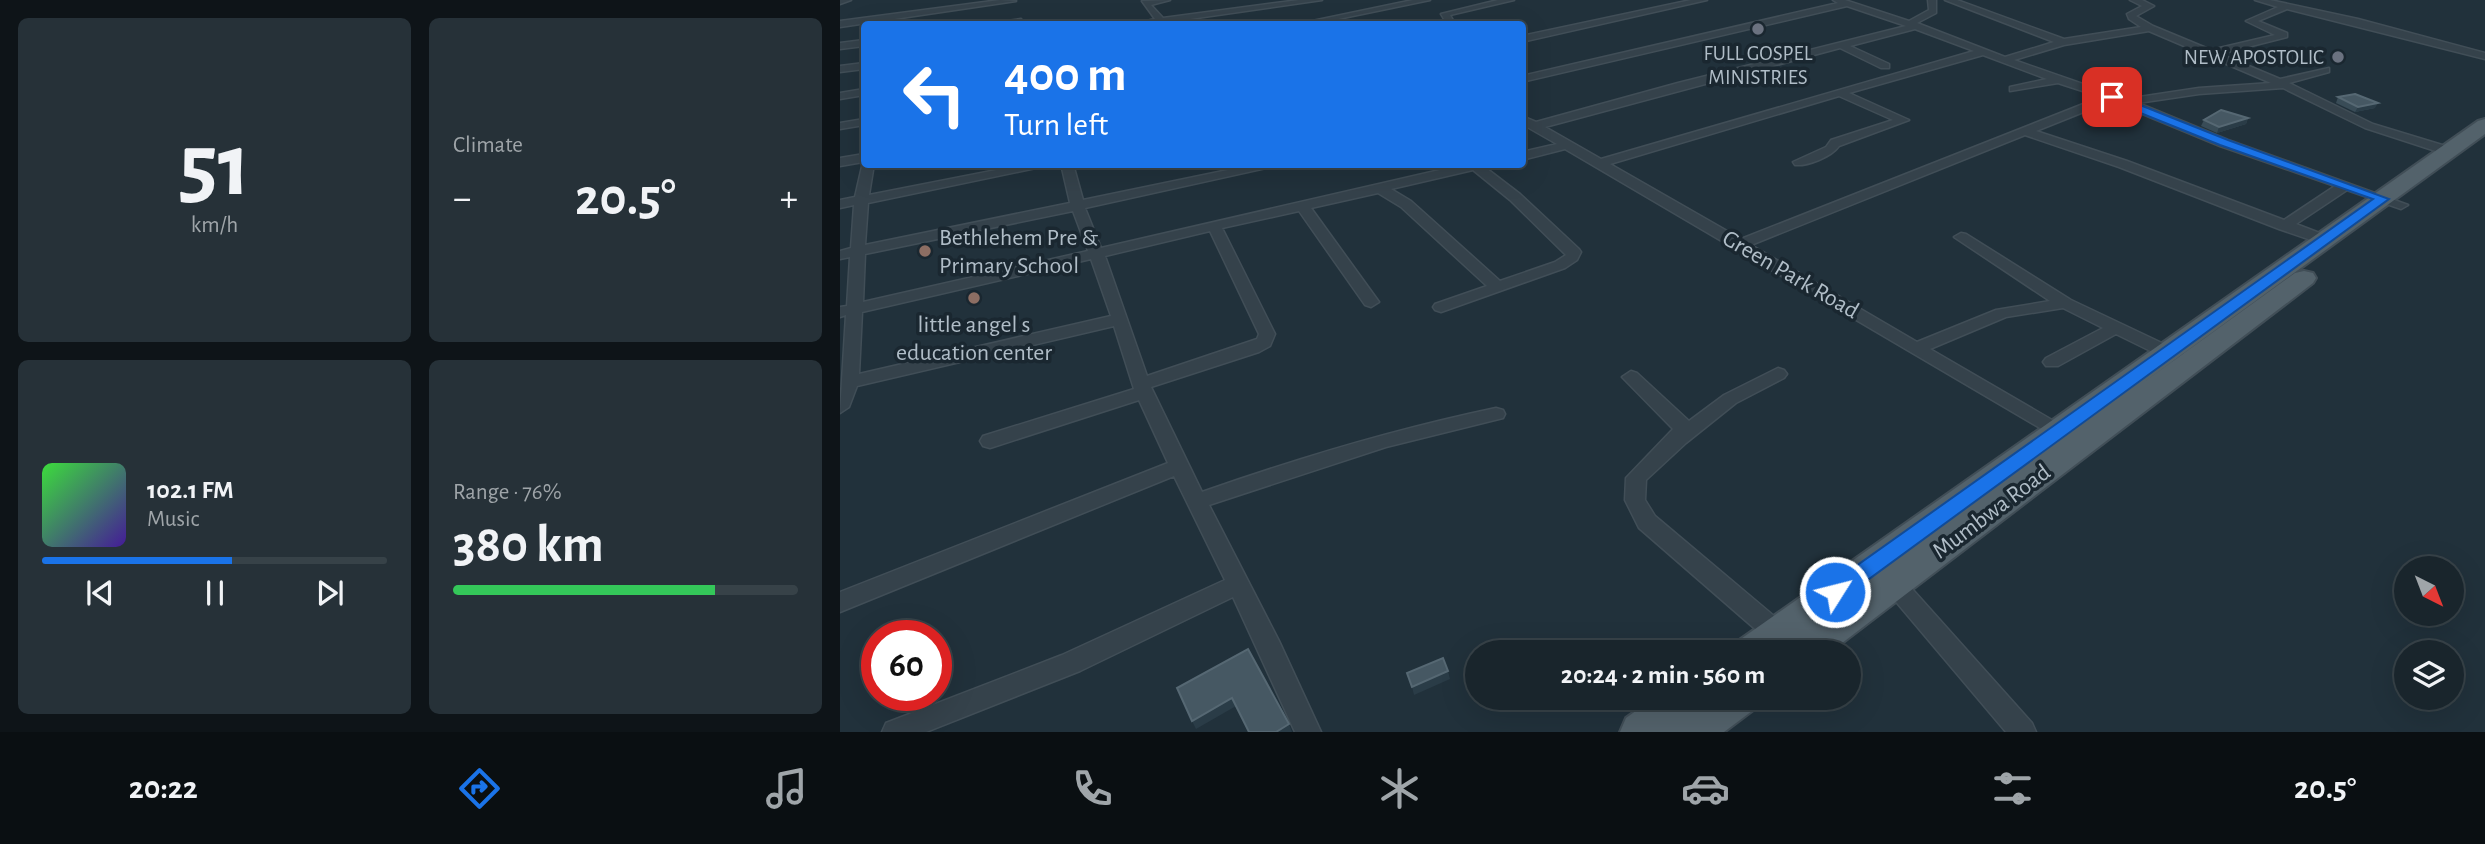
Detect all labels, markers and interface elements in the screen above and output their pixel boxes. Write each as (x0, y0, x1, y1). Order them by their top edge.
marker: FULL GOSPEL MINISTRIES (1750, 21, 1766, 37)
place label: FULL GOSPEL MINISTRIES (1704, 43, 1813, 88)
place label: NEW APOSTOLIC (2184, 47, 2324, 68)
icon: left (889, 49, 980, 140)
marker: NEW APOSTOLIC (2330, 49, 2346, 65)
text: 400 m (1004, 51, 1127, 100)
pin (2082, 67, 2142, 127)
icon: arrive (2093, 78, 2131, 116)
text: Turn left (1004, 109, 1108, 141)
text: 51 (178, 121, 251, 212)
text: Climate (453, 134, 523, 157)
text: 20.5° (575, 172, 676, 224)
text: − (453, 180, 471, 218)
text: + (780, 180, 798, 218)
text: km/h (191, 214, 238, 237)
place label: Bethlehem Pre & Primary School (939, 226, 1098, 278)
street label: Green Park Road (1718, 226, 1863, 324)
marker: Bethlehem Pre & Primary School (917, 243, 933, 259)
marker: little angel s education center (966, 290, 982, 306)
place label: little angel s education center (896, 313, 1052, 365)
street label: Mumbwa Road (1928, 460, 2055, 564)
text: 102.1 FM (147, 477, 234, 503)
text: Range · 76% (453, 481, 562, 504)
text: Music (147, 508, 199, 531)
text: 380 km (453, 519, 604, 571)
position arrow (1798, 555, 1872, 629)
north arrow (2394, 556, 2464, 626)
map controls (2394, 556, 2464, 710)
icon: previous (81, 574, 119, 612)
icon: pause (196, 574, 234, 612)
icon: next (311, 574, 349, 612)
speed limit sign: 60 (861, 620, 952, 711)
button: layers (2394, 640, 2464, 710)
text: 20:24 · 2 min · 560 m (1561, 662, 1765, 688)
icon: directions (455, 764, 504, 813)
icon: music (762, 764, 811, 813)
icon: phone (1068, 764, 1117, 813)
icon: climate (1375, 764, 1424, 813)
icon: car (1681, 764, 1730, 813)
icon: filters (1988, 764, 2037, 813)
text: 20:22 (129, 772, 198, 804)
text: 20.5° (2294, 772, 2356, 804)

